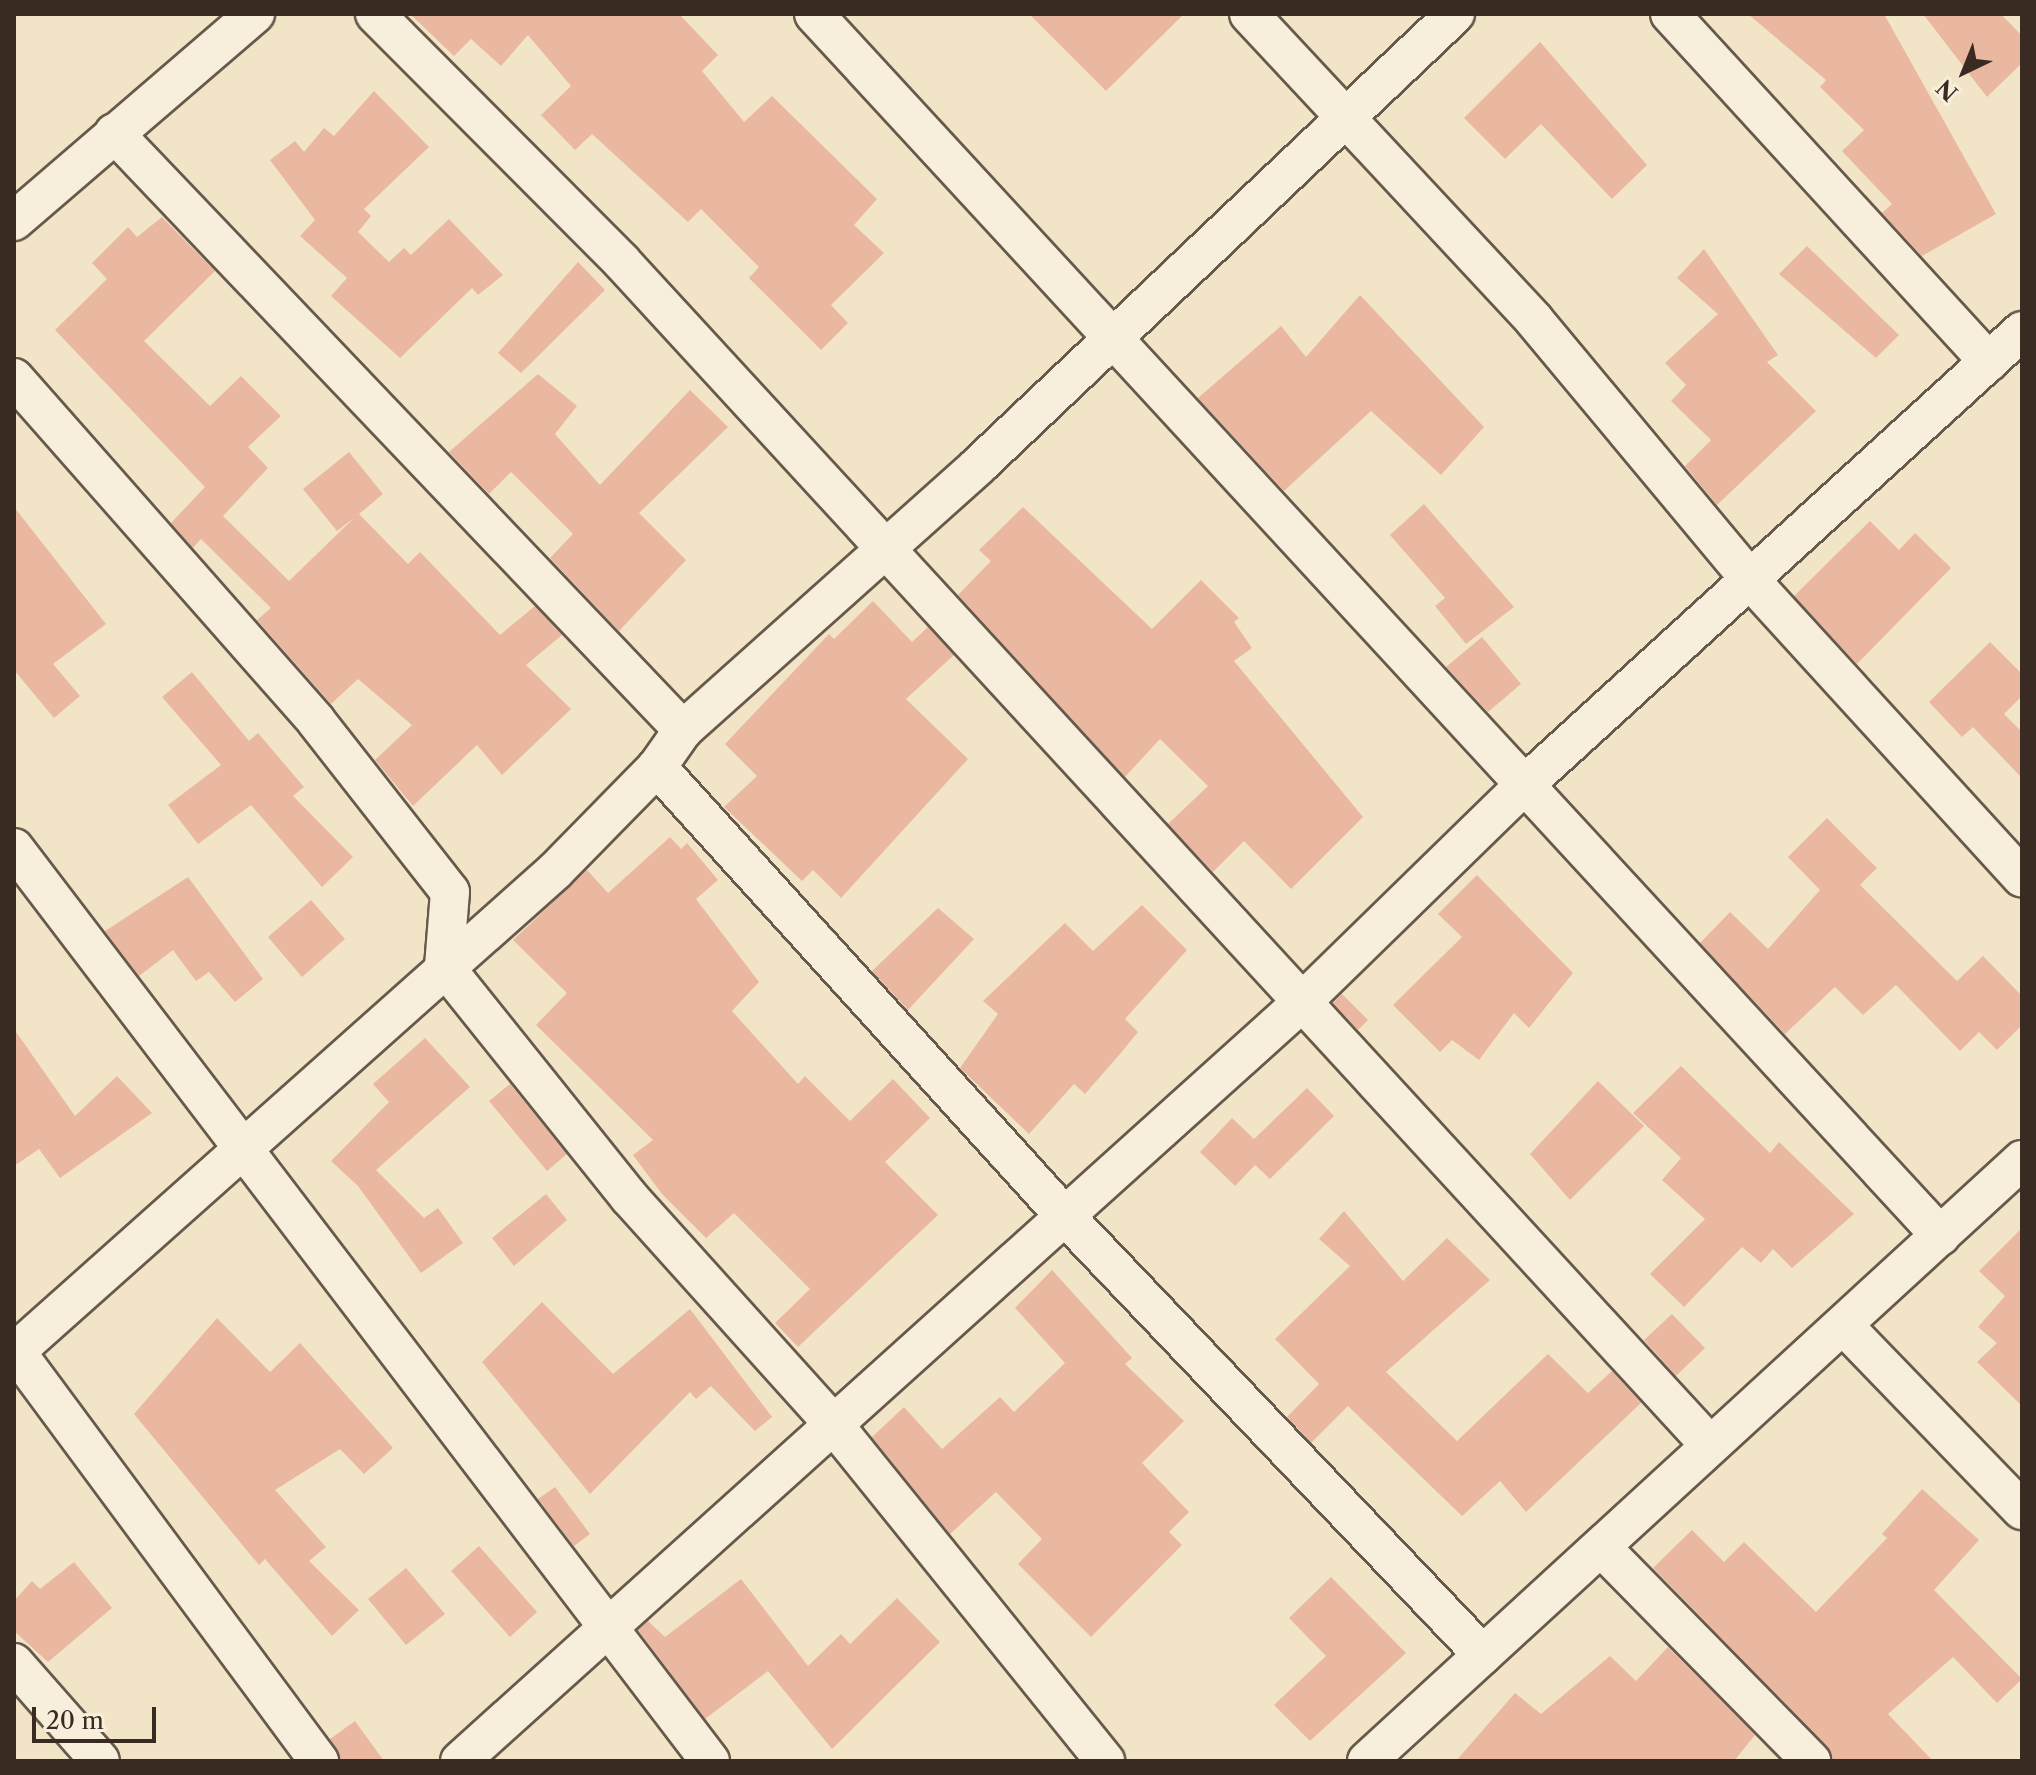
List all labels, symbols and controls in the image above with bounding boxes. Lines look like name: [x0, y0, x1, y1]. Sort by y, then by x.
north arrow: [1924, 32, 2004, 112]
text: N: [1931, 74, 1963, 106]
scale bar: [36, 1691, 160, 1741]
text: 20 m: [46, 1706, 104, 1735]

